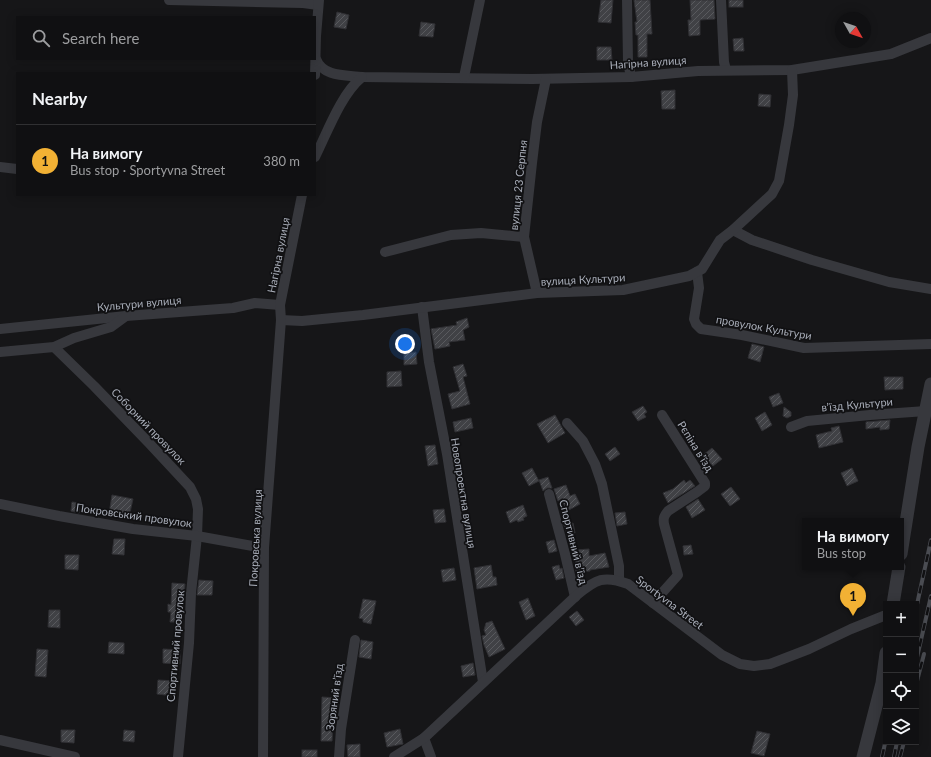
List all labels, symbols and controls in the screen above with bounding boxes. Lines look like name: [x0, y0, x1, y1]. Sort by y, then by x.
north arrow: [835, 12, 871, 48]
search box: [16, 16, 316, 60]
icon: search: [30, 27, 52, 49]
text: Search here: [62, 29, 139, 47]
street label: Нагірна вулиця: [609, 53, 687, 71]
text: Nearby: [32, 88, 87, 109]
street label: вулиця 23 Серпня: [507, 139, 529, 231]
text: На вимогу: [70, 144, 143, 162]
text: 1: [41, 153, 49, 169]
text: 380 m: [263, 153, 300, 169]
text: Bus stop · Sportyvna Street: [70, 162, 225, 178]
street label: Нагірна вулиця: [264, 216, 292, 294]
street label: вулиця Культури: [540, 270, 626, 288]
street label: Культури вулиця: [96, 293, 182, 313]
street label: провулок Культури: [715, 312, 813, 342]
your location: [395, 334, 415, 354]
street label: Соборний провулок: [109, 385, 189, 467]
street label: в’їзд Культури: [821, 394, 893, 414]
street label: Рєпіна в’їзд: [675, 418, 717, 474]
street label: Новопроектна вулиця: [449, 437, 479, 549]
street label: Покровська вулиця: [246, 489, 264, 587]
street label: Спортивний в’їзд: [557, 498, 591, 586]
street label: Покровський провулок: [75, 500, 193, 530]
popup: [802, 518, 904, 570]
text: На вимогу: [817, 527, 889, 545]
text: Bus stop: [817, 545, 866, 561]
street label: Sportyvna Street: [634, 572, 706, 632]
pin: 1: [840, 583, 866, 616]
street label: Спортивний провулок: [164, 589, 186, 702]
map controls: [883, 601, 919, 745]
button: +: [883, 601, 919, 637]
button: −: [883, 637, 919, 673]
street label: Зоряний в’їзд: [323, 662, 345, 732]
button: locate: [883, 673, 919, 709]
button: layers: [883, 709, 919, 745]

